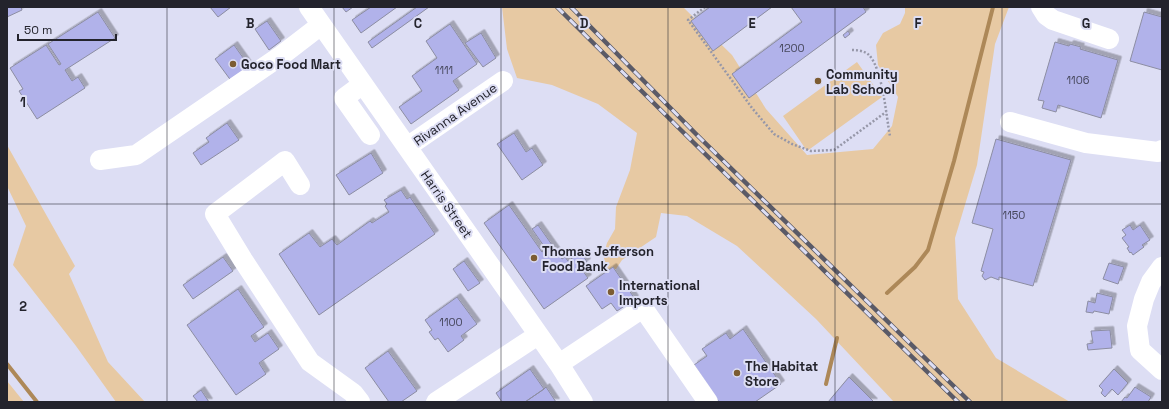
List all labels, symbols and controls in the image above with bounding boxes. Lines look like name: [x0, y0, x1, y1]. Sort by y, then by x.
text: B: [246, 15, 255, 32]
text: C: [414, 15, 422, 32]
text: D: [580, 15, 589, 32]
text: E: [748, 15, 756, 32]
text: F: [915, 15, 922, 32]
text: G: [1082, 15, 1090, 32]
scale bar: [18, 16, 116, 42]
text: 50 m: [24, 22, 52, 38]
house number: 1200: [779, 41, 805, 55]
place label: Goco Food Mart: [241, 56, 341, 73]
marker: Goco Food Mart: [228, 59, 238, 69]
house number: 1111: [435, 63, 453, 77]
place label: Community Lab School: [826, 66, 898, 98]
house number: 1106: [1067, 73, 1090, 87]
marker: Community Lab School: [813, 76, 823, 86]
street label: Rivanna Avenue: [410, 79, 500, 150]
text: 1: [20, 94, 26, 111]
street label: Harris Street: [417, 167, 476, 241]
house number: 1150: [1003, 208, 1025, 222]
place label: Thomas Jefferson Food Bank: [542, 243, 654, 275]
marker: Thomas Jefferson Food Bank: [529, 253, 539, 263]
place label: International Imports: [619, 277, 700, 309]
marker: International Imports: [606, 287, 616, 297]
text: 2: [19, 298, 27, 315]
house number: 1100: [439, 315, 463, 329]
place label: The Habitat Store: [745, 358, 818, 390]
marker: The Habitat Store: [732, 368, 742, 378]

